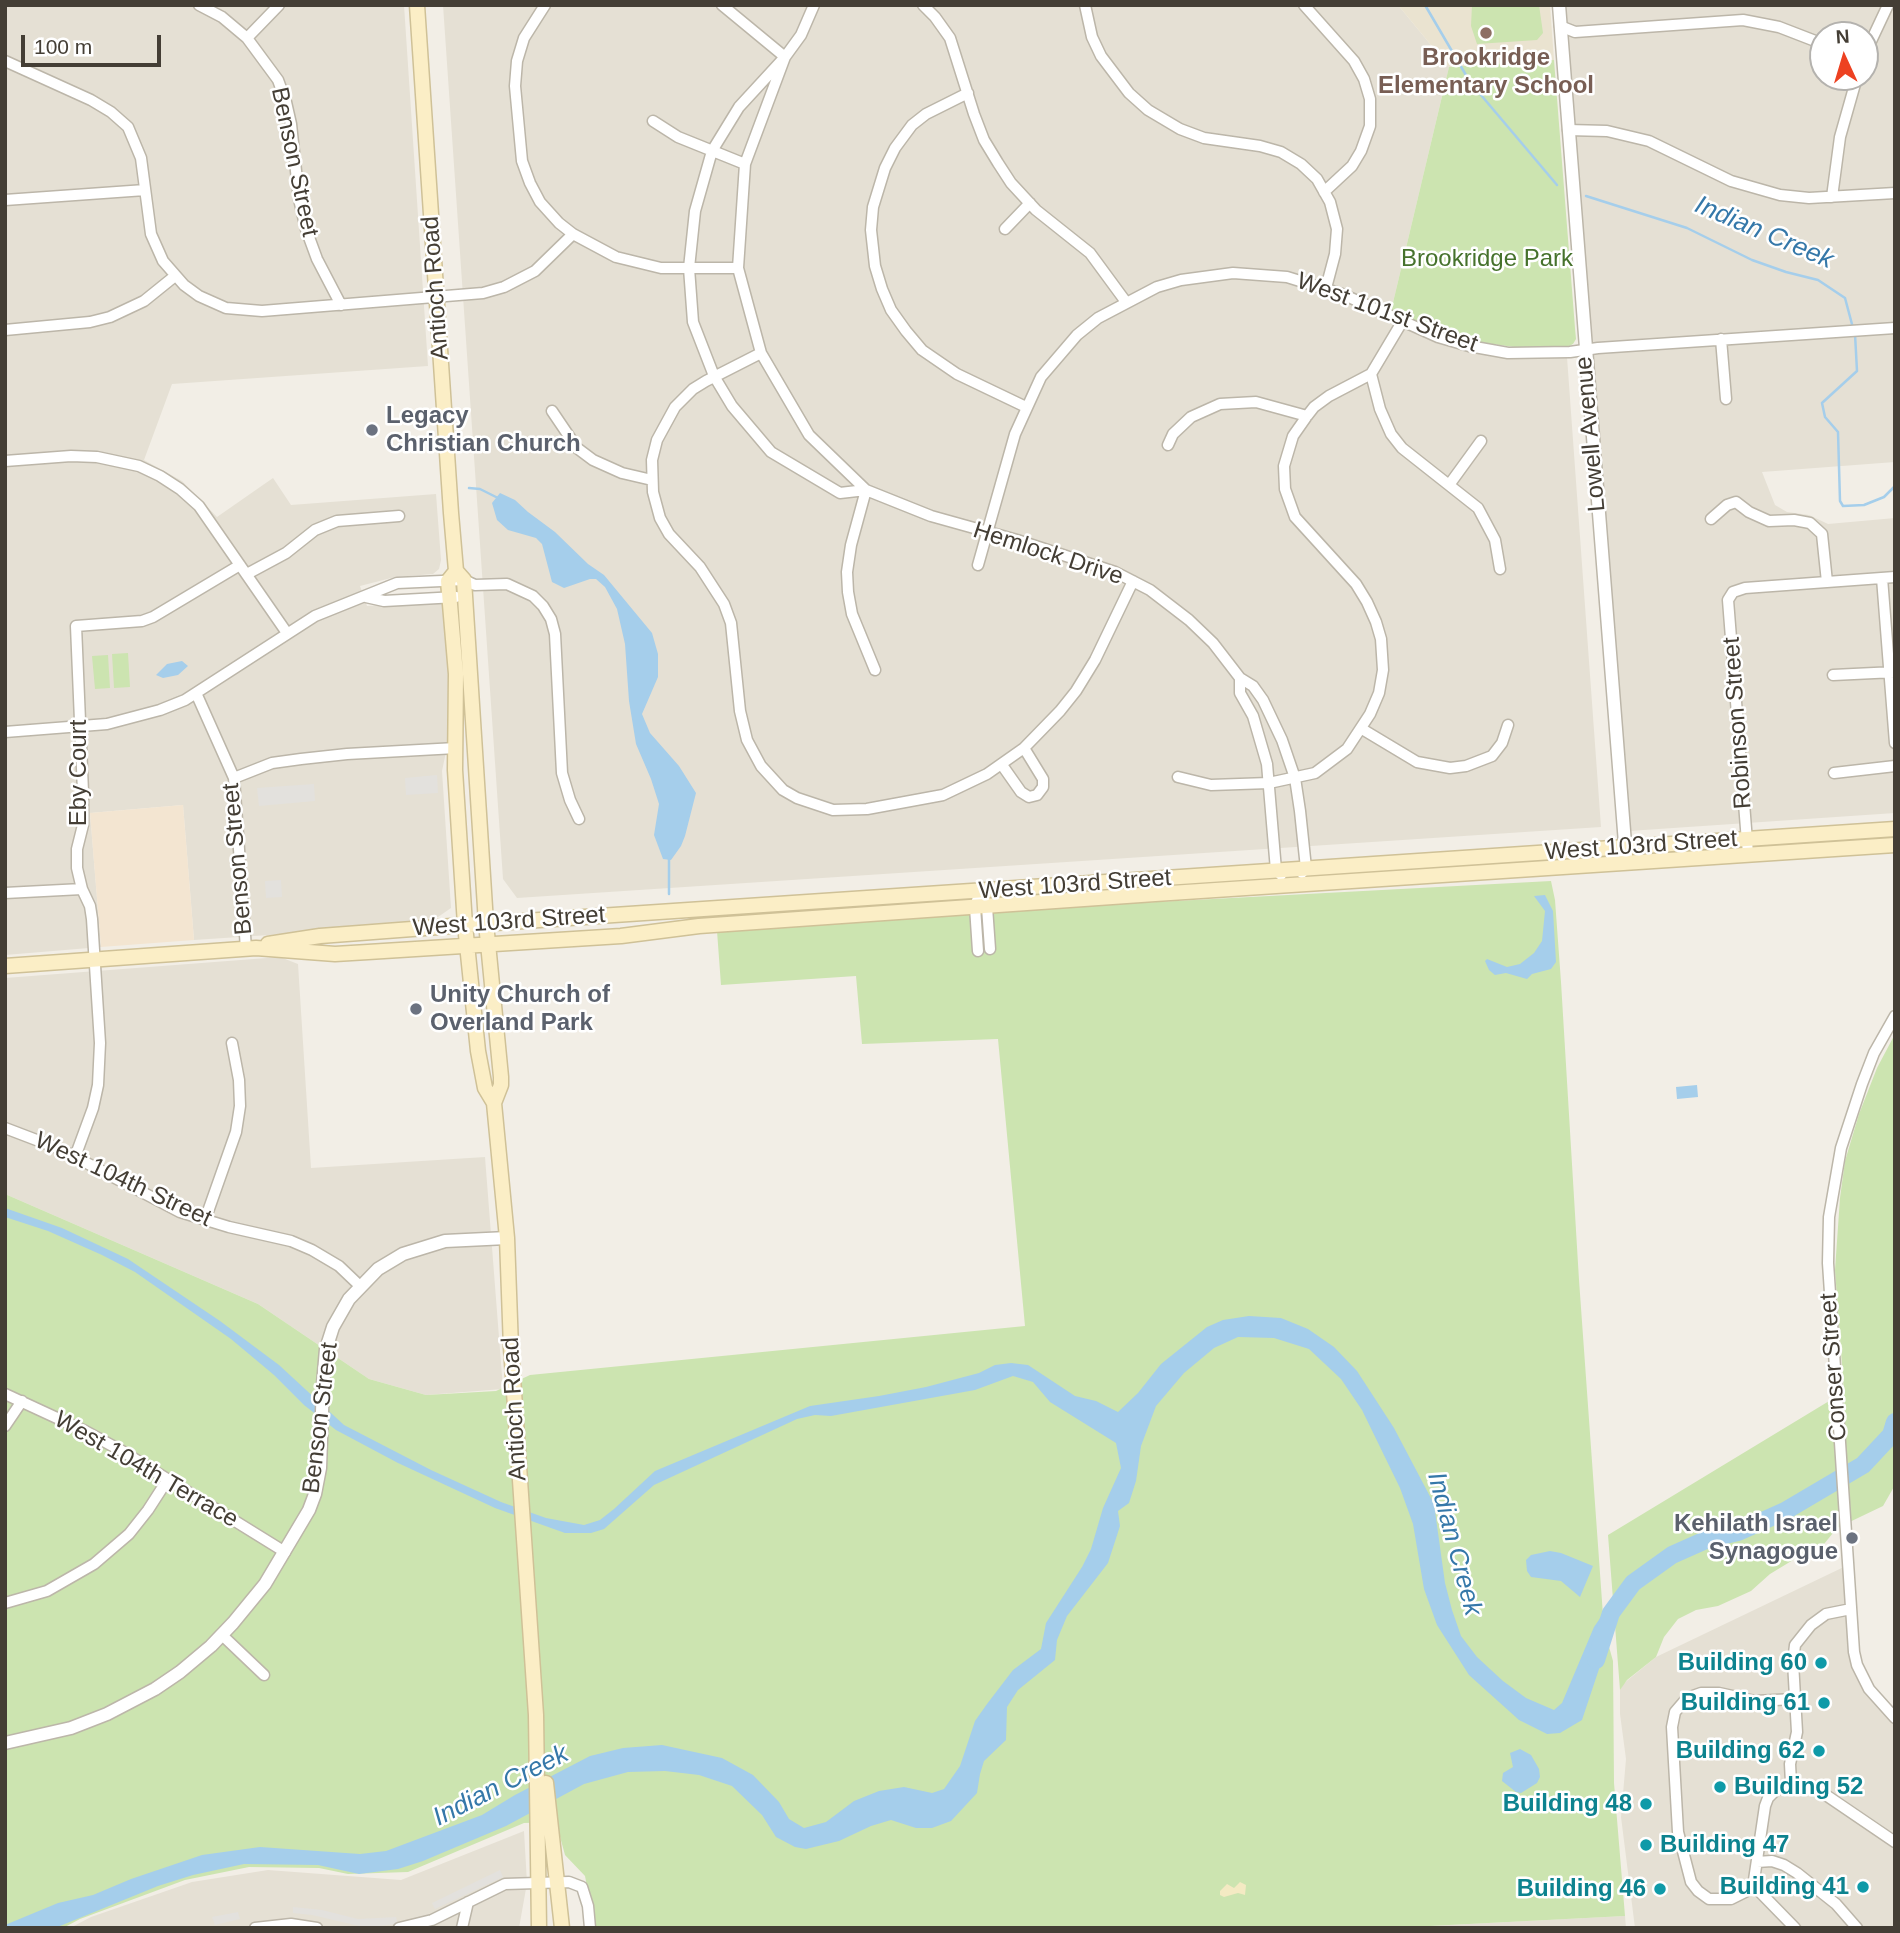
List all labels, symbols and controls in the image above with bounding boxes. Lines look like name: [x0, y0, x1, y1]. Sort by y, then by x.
scale bar: [24, 21, 164, 65]
north arrow: [1809, 21, 1879, 91]
marker: Brookridge Elementary School: [1478, 25, 1494, 41]
text: N: [1835, 26, 1850, 48]
text: 100 m: [34, 35, 92, 58]
place label: Brookridge Elementary School: [1378, 44, 1594, 100]
street label: Benson Street: [264, 85, 324, 239]
water label: Indian Creek: [1690, 190, 1838, 276]
street label: Antioch Road: [417, 215, 455, 361]
park label: Brookridge Park: [1401, 245, 1573, 273]
street label: West 101st Street: [1293, 267, 1481, 359]
street label: Lowell Avenue: [1570, 355, 1612, 513]
place label: Legacy Christian Church: [386, 402, 581, 458]
marker: Legacy Christian Church: [364, 422, 380, 438]
street label: Hemlock Drive: [969, 516, 1127, 592]
street label: Robinson Street: [1718, 636, 1758, 810]
street label: Eby Court: [65, 720, 93, 826]
street label: Benson Street: [217, 782, 259, 936]
street label: West 103rd Street: [1544, 825, 1738, 867]
street label: West 103rd Street: [978, 864, 1172, 906]
street label: West 103rd Street: [412, 901, 606, 943]
place label: Unity Church of Overland Park: [430, 981, 610, 1037]
marker: Unity Church of Overland Park: [408, 1001, 424, 1017]
street label: West 104th Street: [30, 1126, 216, 1234]
street label: Conser Street: [1814, 1292, 1854, 1442]
street label: Antioch Road: [497, 1336, 533, 1482]
street label: Benson Street: [297, 1341, 345, 1495]
street label: West 104th Terrace: [49, 1406, 243, 1534]
water label: Indian Creek: [1420, 1469, 1488, 1619]
place label: Kehilath Israel Synagogue: [1674, 1510, 1838, 1566]
marker: Kehilath Israel Synagogue: [1844, 1530, 1860, 1546]
place label: Building 60: [1678, 1649, 1807, 1677]
marker: Building 60: [1813, 1655, 1829, 1671]
place label: Building 61: [1681, 1689, 1810, 1717]
marker: Building 61: [1816, 1695, 1832, 1711]
place label: Building 62: [1676, 1737, 1805, 1765]
water label: Indian Creek: [428, 1739, 574, 1833]
marker: Building 62: [1811, 1743, 1827, 1759]
place label: Building 52: [1734, 1773, 1863, 1801]
marker: Building 52: [1712, 1779, 1728, 1795]
place label: Building 48: [1503, 1790, 1632, 1818]
marker: Building 48: [1638, 1796, 1654, 1812]
place label: Building 47: [1660, 1831, 1789, 1859]
marker: Building 47: [1638, 1837, 1654, 1853]
place label: Building 41: [1720, 1873, 1849, 1901]
place label: Building 46: [1517, 1875, 1646, 1903]
marker: Building 41: [1855, 1879, 1871, 1895]
marker: Building 46: [1652, 1881, 1668, 1897]

